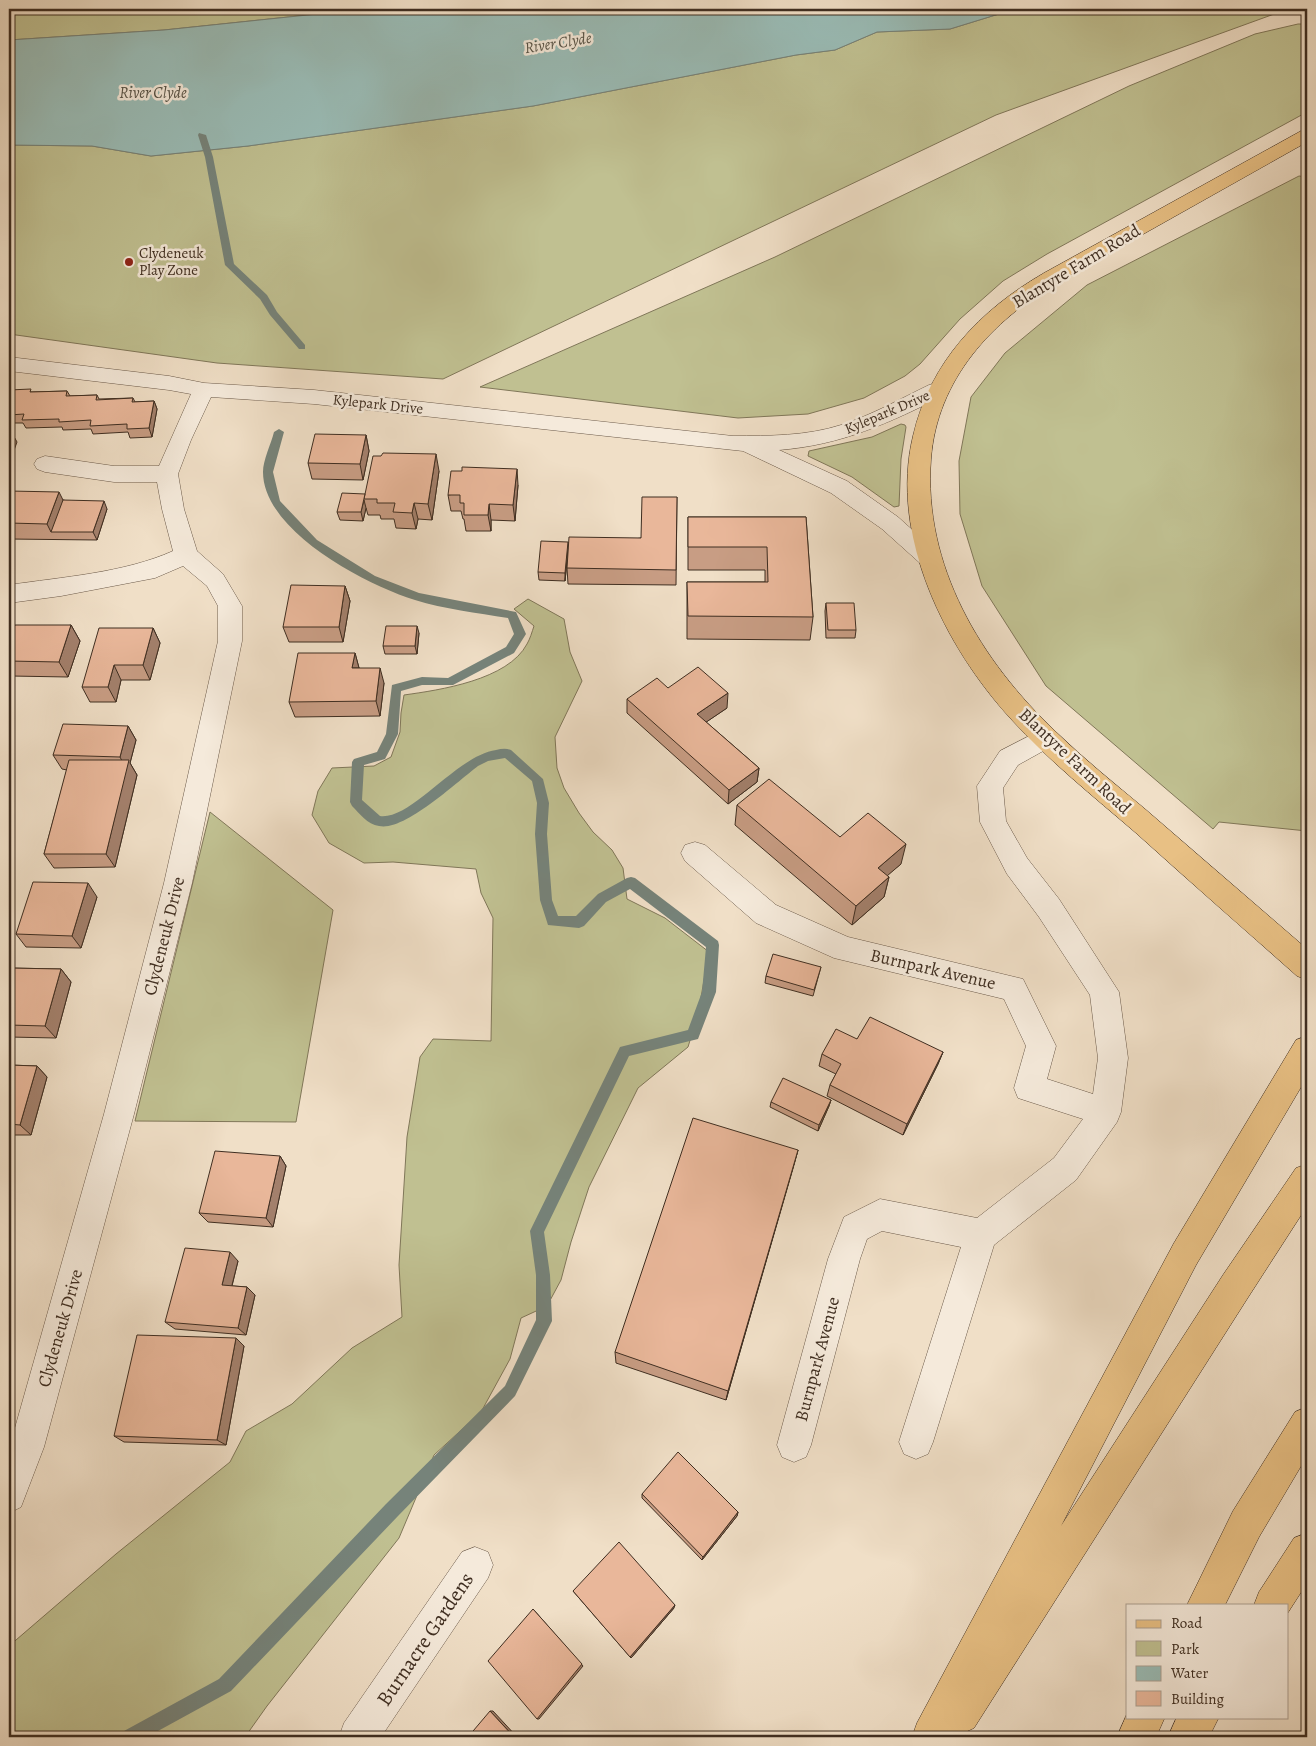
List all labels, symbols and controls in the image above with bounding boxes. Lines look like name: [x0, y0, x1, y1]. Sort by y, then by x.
water label: River Clyde: [523, 27, 593, 59]
water label: River Clyde: [119, 82, 187, 104]
street label: Blantyre Farm Road: [1007, 218, 1145, 314]
place label: Clydeneuk Play Zone: [139, 243, 204, 280]
marker: Clydeneuk Play Zone: [123, 256, 135, 268]
street label: Kylepark Drive: [841, 385, 933, 439]
street label: Kylepark Drive: [332, 389, 424, 419]
street label: Blantyre Farm Road: [1014, 703, 1137, 820]
street label: Clydeneuk Drive: [138, 874, 190, 998]
street label: Burnpark Avenue: [868, 943, 998, 995]
street label: Clydeneuk Drive: [32, 1266, 88, 1390]
street label: Burnpark Avenue: [789, 1294, 845, 1424]
street label: Burnacre Gardens: [370, 1567, 480, 1711]
legend: [1126, 1604, 1288, 1718]
text: Road: [1171, 1613, 1203, 1633]
text: Park: [1171, 1639, 1200, 1659]
text: Water: [1170, 1663, 1208, 1683]
text: Building: [1171, 1689, 1224, 1709]

